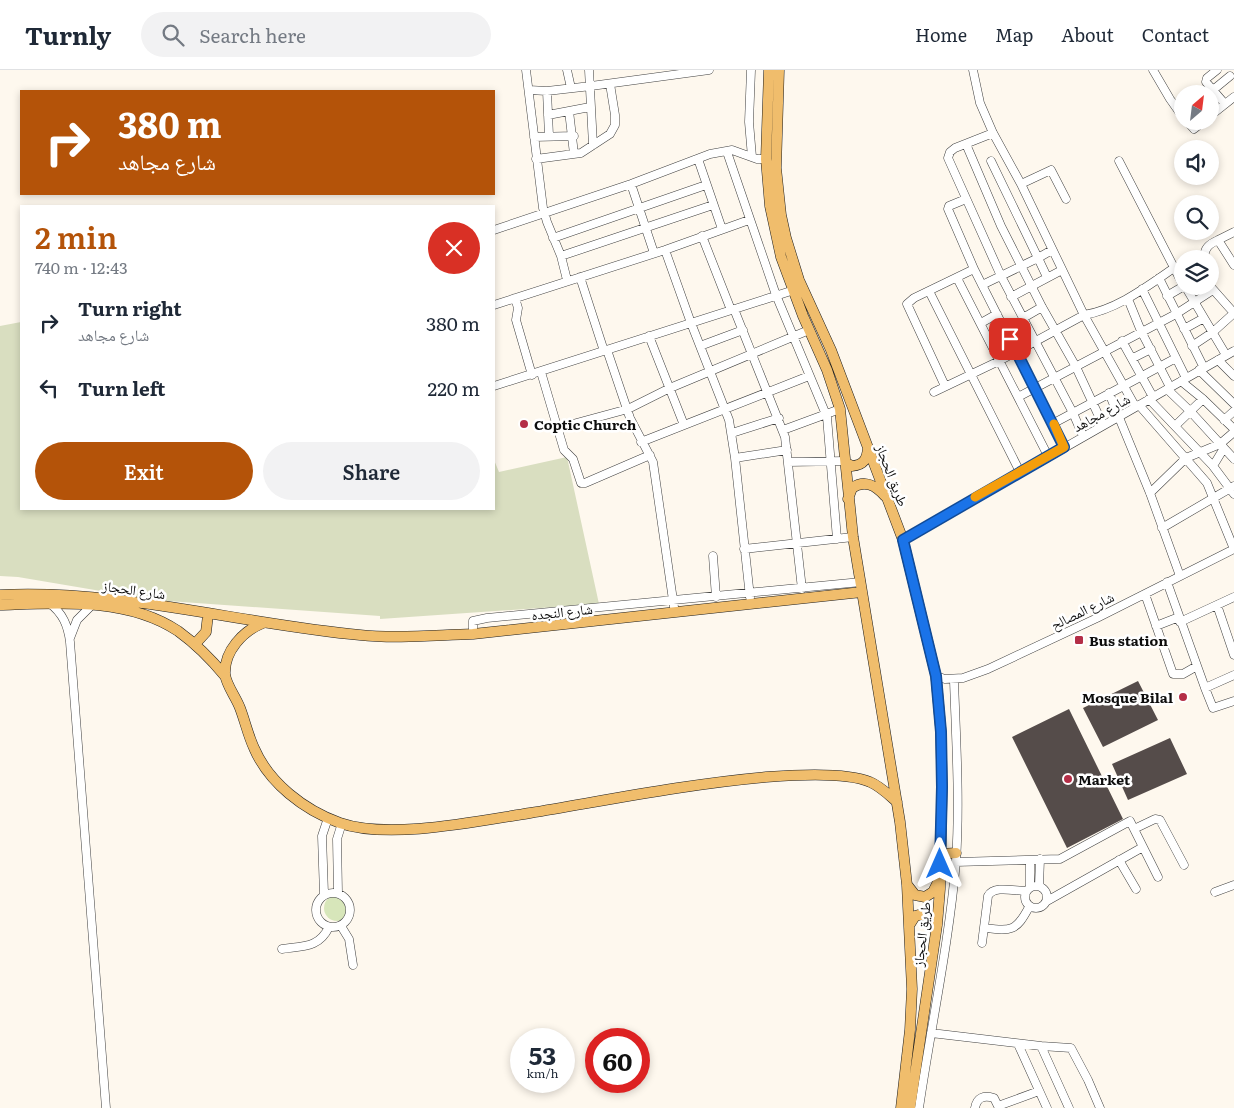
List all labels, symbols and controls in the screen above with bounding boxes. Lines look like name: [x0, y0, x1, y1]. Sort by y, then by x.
search box: [141, 12, 491, 57]
text: Turnly: [25, 17, 111, 52]
icon: search: [159, 21, 187, 49]
text: Search here: [199, 21, 306, 49]
text: Home: [915, 21, 967, 48]
text: Map: [995, 21, 1033, 48]
text: About: [1061, 21, 1114, 48]
text: Contact: [1142, 21, 1209, 48]
north arrow: [1174, 85, 1219, 130]
map controls: [1174, 85, 1219, 295]
text: 380 m: [118, 97, 222, 149]
icon: right: [35, 110, 100, 175]
button: sound: [1174, 140, 1219, 185]
text: شارع مجاهد: [118, 144, 216, 177]
button: search: [1174, 195, 1219, 240]
text: 2 min: [35, 214, 117, 258]
button: close: [428, 222, 480, 274]
button: layers: [1174, 250, 1219, 295]
text: 740 m · 12:43: [35, 255, 128, 279]
text: Turn right: [78, 294, 182, 322]
icon: right: [35, 309, 63, 337]
text: 380 m: [426, 309, 480, 337]
pin: [989, 318, 1031, 360]
text: شارع مجاهد: [78, 322, 149, 346]
icon: arrive: [996, 325, 1024, 353]
icon: left: [35, 374, 63, 402]
text: Turn left: [78, 374, 165, 402]
text: 220 m: [428, 374, 480, 402]
street label: شارع مجاهد: [1069, 388, 1134, 437]
place label: Coptic Church: [534, 414, 637, 434]
marker: Coptic Church: [518, 418, 530, 430]
street label: طريق الحجاز: [871, 440, 914, 509]
button: Exit: [35, 442, 253, 500]
button: Share: [263, 442, 480, 500]
street label: شارع الحجاز: [100, 575, 167, 604]
street label: شارع المصالح: [1047, 586, 1117, 635]
street label: شارع النجده: [530, 598, 594, 625]
place label: Bus station: [1089, 630, 1168, 650]
marker: Bus station: [1073, 634, 1085, 646]
place label: Mosque Bilal: [1082, 687, 1173, 707]
marker: Mosque Bilal: [1177, 691, 1189, 703]
place label: Market: [1078, 769, 1131, 789]
marker: Market: [1062, 773, 1074, 785]
position arrow: [913, 837, 965, 889]
street label: طريق الحجاز: [907, 900, 936, 969]
speed limit sign: 60: [585, 1028, 650, 1093]
text: 53: [529, 1036, 556, 1073]
text: km/h: [527, 1064, 558, 1082]

